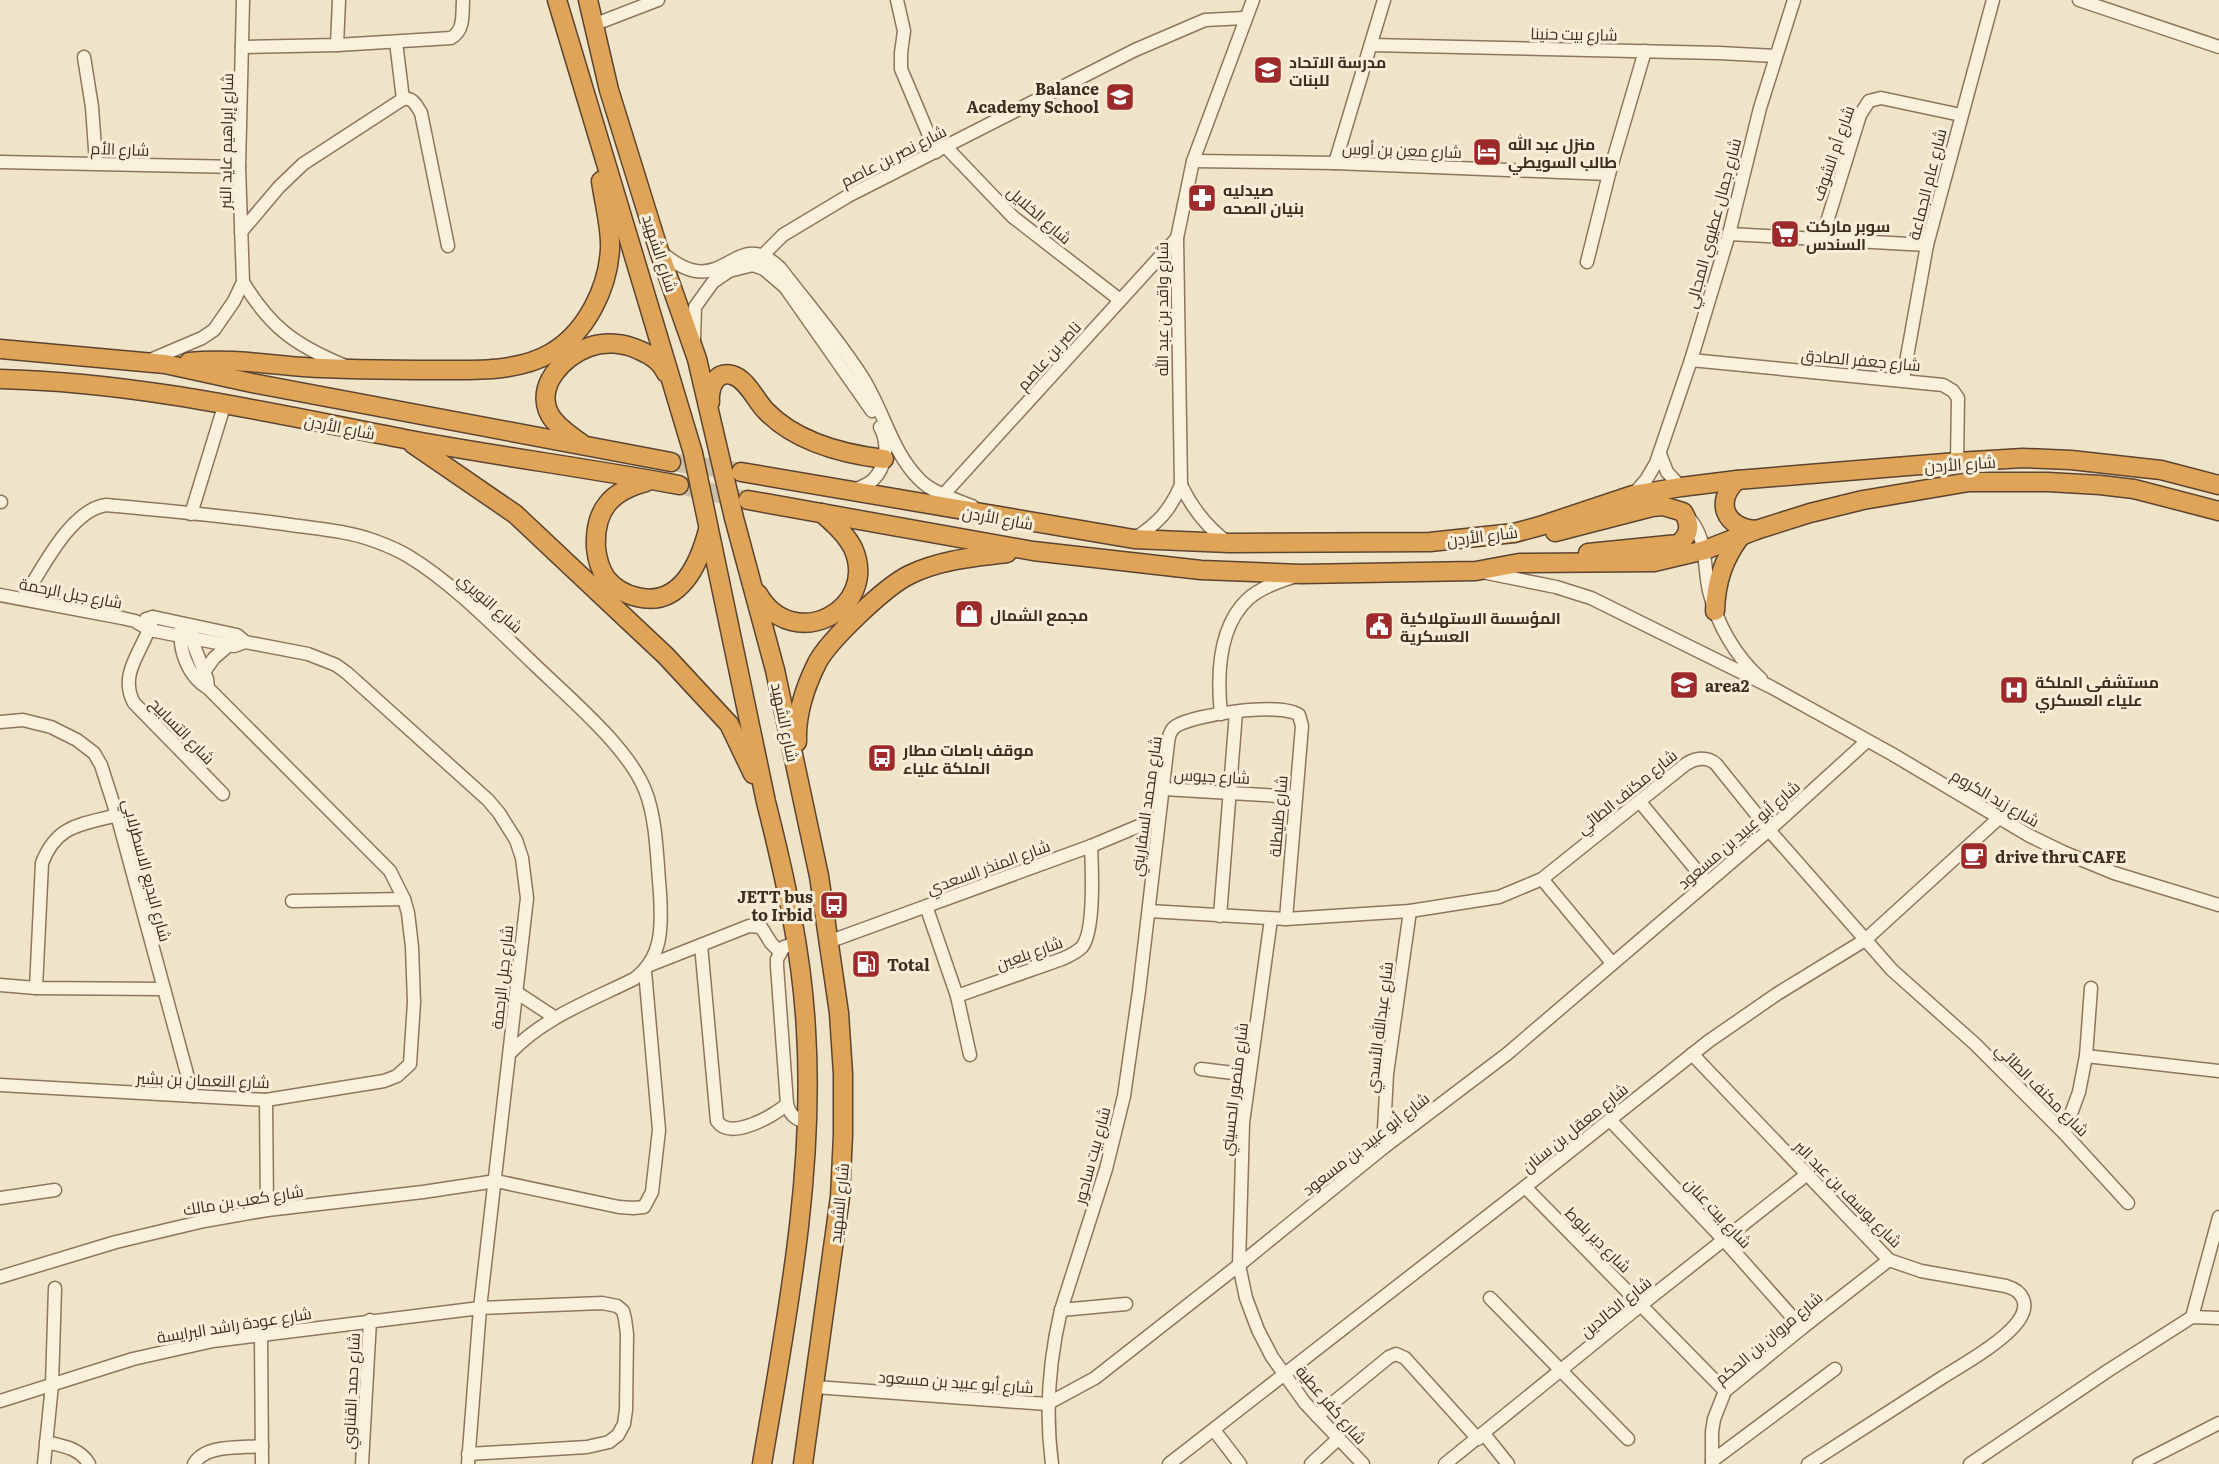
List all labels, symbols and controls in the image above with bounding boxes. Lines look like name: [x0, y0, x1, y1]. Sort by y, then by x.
street label: شارع بيت حنينا: [1530, 20, 1618, 47]
place label: مدرسة الاتحاد للبنات: [1289, 49, 1386, 91]
school or university icon: مدرسة الاتحاد للبنات: [1252, 54, 1284, 86]
street label: شارع إبراهيم عايد النبر: [212, 73, 239, 210]
place label: Balance Academy School: [967, 76, 1099, 118]
school or university icon: Balance Academy School: [1104, 81, 1136, 113]
street label: شارع أم الشوف: [1804, 102, 1861, 204]
street label: شارع نصر بن عاصم: [836, 118, 951, 193]
street label: شارع عام الجماعة: [1901, 126, 1952, 243]
place label: منزل عبد الله طالب السويطي: [1508, 131, 1617, 175]
street label: شارع الأم: [90, 135, 150, 162]
street label: شارع معن بن أوس: [1342, 135, 1462, 164]
street label: شارع جمال عطيوي المجالي: [1678, 135, 1749, 312]
hotel icon: منزل عبد الله طالب السويطي: [1471, 136, 1503, 168]
place label: صيدليه بنيان الصحه: [1223, 177, 1304, 219]
street label: شارع الخلايل: [1002, 179, 1078, 250]
pharmacy icon: صيدليه بنيان الصحه: [1186, 182, 1218, 214]
street label: شارع الشهيد: [636, 211, 685, 295]
place label: سوبر ماركت السندس: [1806, 213, 1890, 255]
supermarket icon: سوبر ماركت السندس: [1769, 218, 1801, 250]
street label: شارع واقد بن عبد الله: [1149, 242, 1174, 376]
street label: ناصر بن عاصم: [1010, 315, 1086, 396]
street label: شارع جعفر الصادق: [1800, 342, 1922, 377]
street label: شارع الأردن: [302, 407, 377, 446]
street label: شارع الأردن: [1924, 449, 1997, 478]
street label: شارع الأردن: [961, 499, 1035, 536]
street label: شارع الأردن: [1445, 519, 1519, 552]
street label: شارع النويري: [451, 566, 529, 640]
street label: شارع جبل الرحمة: [17, 570, 125, 615]
shop icon: مجمع الشمال: [953, 598, 985, 630]
place label: مجمع الشمال: [990, 602, 1088, 626]
place label: المؤسسة الاستهلاكية العسكرية: [1400, 605, 1561, 647]
public building icon: المؤسسة الاستهلاكية العسكرية: [1363, 610, 1395, 642]
school or university icon: area2: [1668, 669, 1700, 701]
place label: مستشفى الملكة علياء العسكري: [2035, 669, 2159, 713]
place label: area2: [1705, 673, 1750, 697]
hospital icon: مستشفى الملكة علياء العسكري: [1998, 674, 2030, 706]
street label: شارع الشهيد: [765, 680, 806, 764]
street label: شارع التسابيح: [144, 691, 221, 770]
street label: شارع محمد السفاريني: [1123, 734, 1170, 878]
place label: موقف باصات مطار الملكة علياء: [902, 737, 1034, 779]
bus stop icon: موقف باصات مطار الملكة علياء: [866, 742, 898, 774]
street label: شارع مكنف الطائي: [1570, 743, 1683, 842]
street label: شارع جيوس: [1173, 761, 1251, 790]
street label: شارع زيد الكروم: [1947, 762, 2045, 833]
street label: شارع طليطلة: [1261, 774, 1294, 858]
street label: شارع أبو عبيد بن مسعود: [1671, 774, 1805, 895]
street label: شارع البديع الاسطرلابي: [114, 796, 179, 945]
street label: شارع المنذر السعدي: [923, 833, 1054, 902]
cafe icon: drive thru CAFE: [1958, 840, 1990, 872]
place label: drive thru CAFE: [1995, 844, 2127, 868]
place label: JETT bus to Irbid: [737, 884, 813, 926]
bus stop icon: JETT bus to Irbid: [818, 889, 850, 921]
street label: شارع جبل الرحمة: [484, 924, 519, 1030]
street label: شارع بلعين: [992, 929, 1066, 976]
fuel station icon: Total: [850, 948, 882, 980]
place label: Total: [887, 952, 930, 976]
street label: شارع عبدالله الأسدي: [1358, 960, 1401, 1094]
street label: شارع منصور الحسيني: [1213, 1021, 1256, 1157]
street label: شارع مكنف الطائي: [1989, 1037, 2095, 1143]
street label: شارع النعمان بن بشير: [135, 1065, 270, 1094]
street label: شارع معقل بن سنان: [1515, 1076, 1633, 1178]
street label: شارع أبو عبيد بن مسعود: [1296, 1086, 1434, 1201]
street label: شارع بيت ساحور: [1066, 1104, 1116, 1207]
street label: شارع يوسف بن عبد البر: [1788, 1133, 1908, 1253]
street label: شارع الشهيد: [822, 1162, 855, 1244]
street label: شارع بيت عنان: [1679, 1171, 1758, 1253]
street label: شارع كعب بن مالك: [181, 1178, 305, 1221]
street label: شارع دير بلوط: [1560, 1201, 1637, 1278]
street label: شارع الخالدين: [1574, 1270, 1656, 1343]
street label: شارع مروان بن الحكم: [1709, 1285, 1828, 1390]
street label: شارع عودة راشد البرايسة: [155, 1300, 313, 1349]
street label: شارع حمد القناوي: [335, 1332, 368, 1450]
street label: شارع كفر عطية: [1290, 1359, 1373, 1449]
street label: شارع أبو عبيد بن مسعود: [877, 1364, 1034, 1399]

